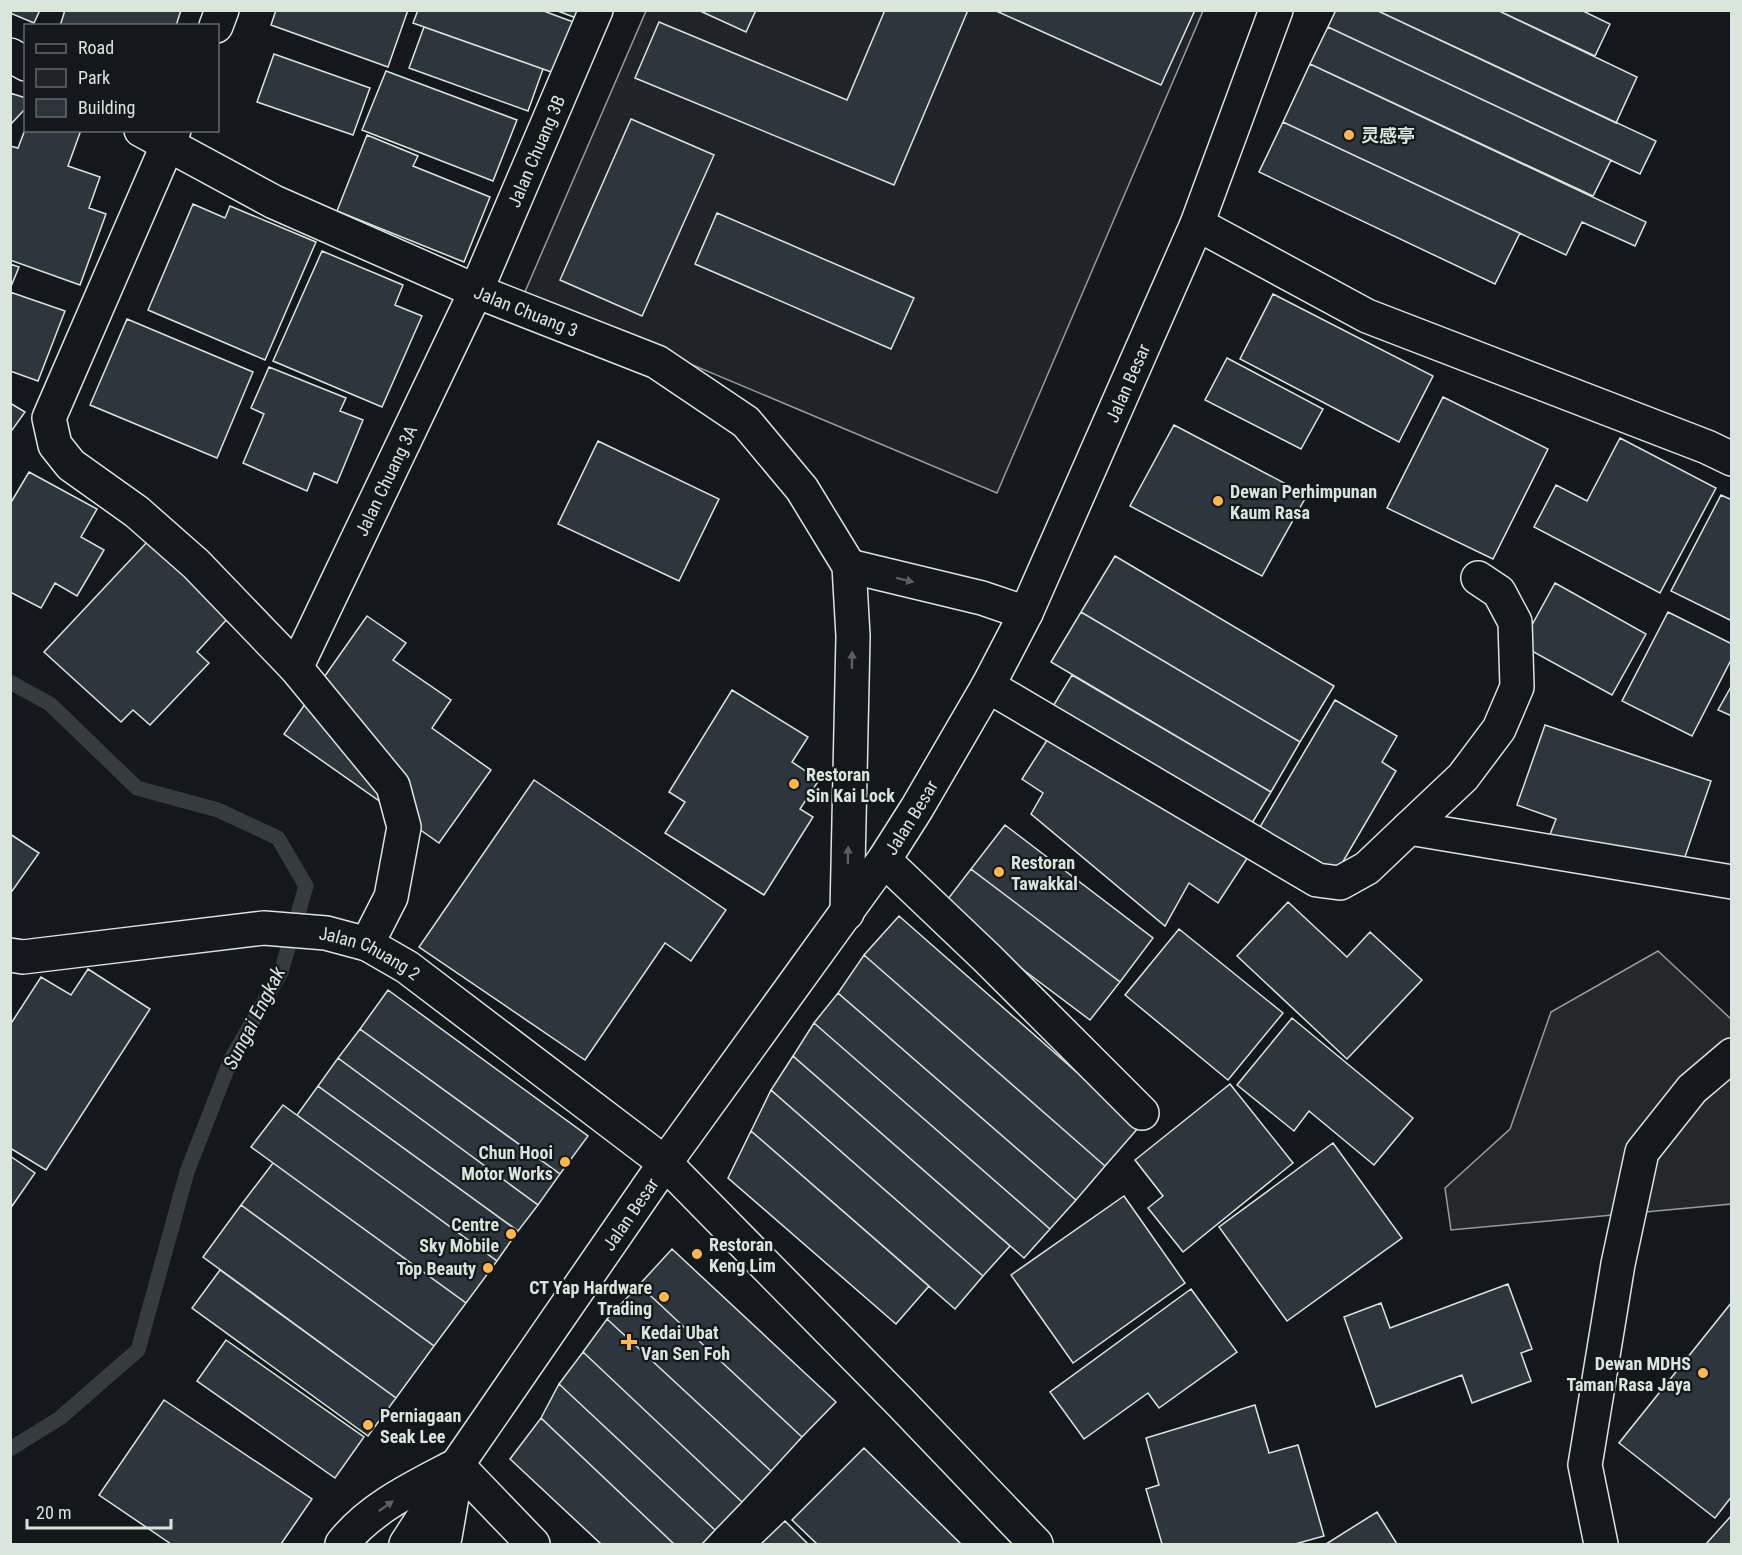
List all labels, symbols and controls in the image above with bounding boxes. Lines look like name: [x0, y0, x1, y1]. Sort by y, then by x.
legend: [24, 24, 219, 132]
text: Road: [78, 37, 114, 58]
text: Park: [78, 67, 110, 88]
street label: Jalan Chuang 3B: [503, 92, 569, 210]
text: Building: [78, 97, 135, 118]
place label: 灵感亭: [1361, 125, 1415, 146]
marker: 灵感亭: [1342, 128, 1356, 142]
street label: Jalan Chuang 3: [471, 281, 581, 341]
street label: Jalan Besar: [1101, 340, 1154, 425]
street label: Jalan Chuang 3A: [350, 421, 421, 539]
place label: Dewan Perhimpunan Kaum Rasa: [1230, 481, 1377, 523]
marker: Dewan Perhimpunan Kaum Rasa: [1211, 494, 1225, 508]
one-way arrow: [896, 575, 915, 585]
one-way arrow: [848, 650, 857, 669]
place label: Restoran Sin Kai Lock: [806, 764, 895, 806]
street label: Jalan Besar: [880, 776, 942, 858]
marker: Restoran Sin Kai Lock: [787, 777, 801, 791]
one-way arrow: [844, 845, 853, 864]
place label: Restoran Tawakkal: [1011, 852, 1078, 894]
marker: Restoran Tawakkal: [992, 865, 1006, 879]
street label: Jalan Chuang 2: [318, 922, 425, 984]
water label: Sungai Engkak: [218, 962, 291, 1073]
place label: Chun Hooi Motor Works: [461, 1142, 553, 1184]
marker: Chun Hooi Motor Works: [558, 1155, 572, 1169]
street label: Jalan Besar: [598, 1173, 663, 1254]
place label: Centre Sky Mobile: [419, 1214, 499, 1256]
marker: Centre Sky Mobile: [504, 1227, 518, 1241]
place label: Restoran Keng Lim: [709, 1234, 776, 1276]
marker: Restoran Keng Lim: [690, 1247, 704, 1261]
place label: Top Beauty: [396, 1258, 476, 1279]
marker: Top Beauty: [481, 1261, 495, 1275]
place label: CT Yap Hardware Trading: [529, 1277, 652, 1319]
marker: CT Yap Hardware Trading: [657, 1290, 671, 1304]
place label: Kedai Ubat Van Sen Foh: [641, 1322, 730, 1364]
marker: Kedai Ubat Van Sen Foh: [622, 1335, 636, 1349]
place label: Dewan MDHS Taman Rasa Jaya: [1567, 1353, 1691, 1395]
marker: Dewan MDHS Taman Rasa Jaya: [1696, 1366, 1710, 1380]
place label: Perniagaan Seak Lee: [380, 1405, 461, 1447]
marker: Perniagaan Seak Lee: [361, 1418, 375, 1432]
scale bar: [27, 1492, 171, 1530]
one-way arrow: [377, 1500, 393, 1512]
text: 20 m: [36, 1502, 71, 1523]

